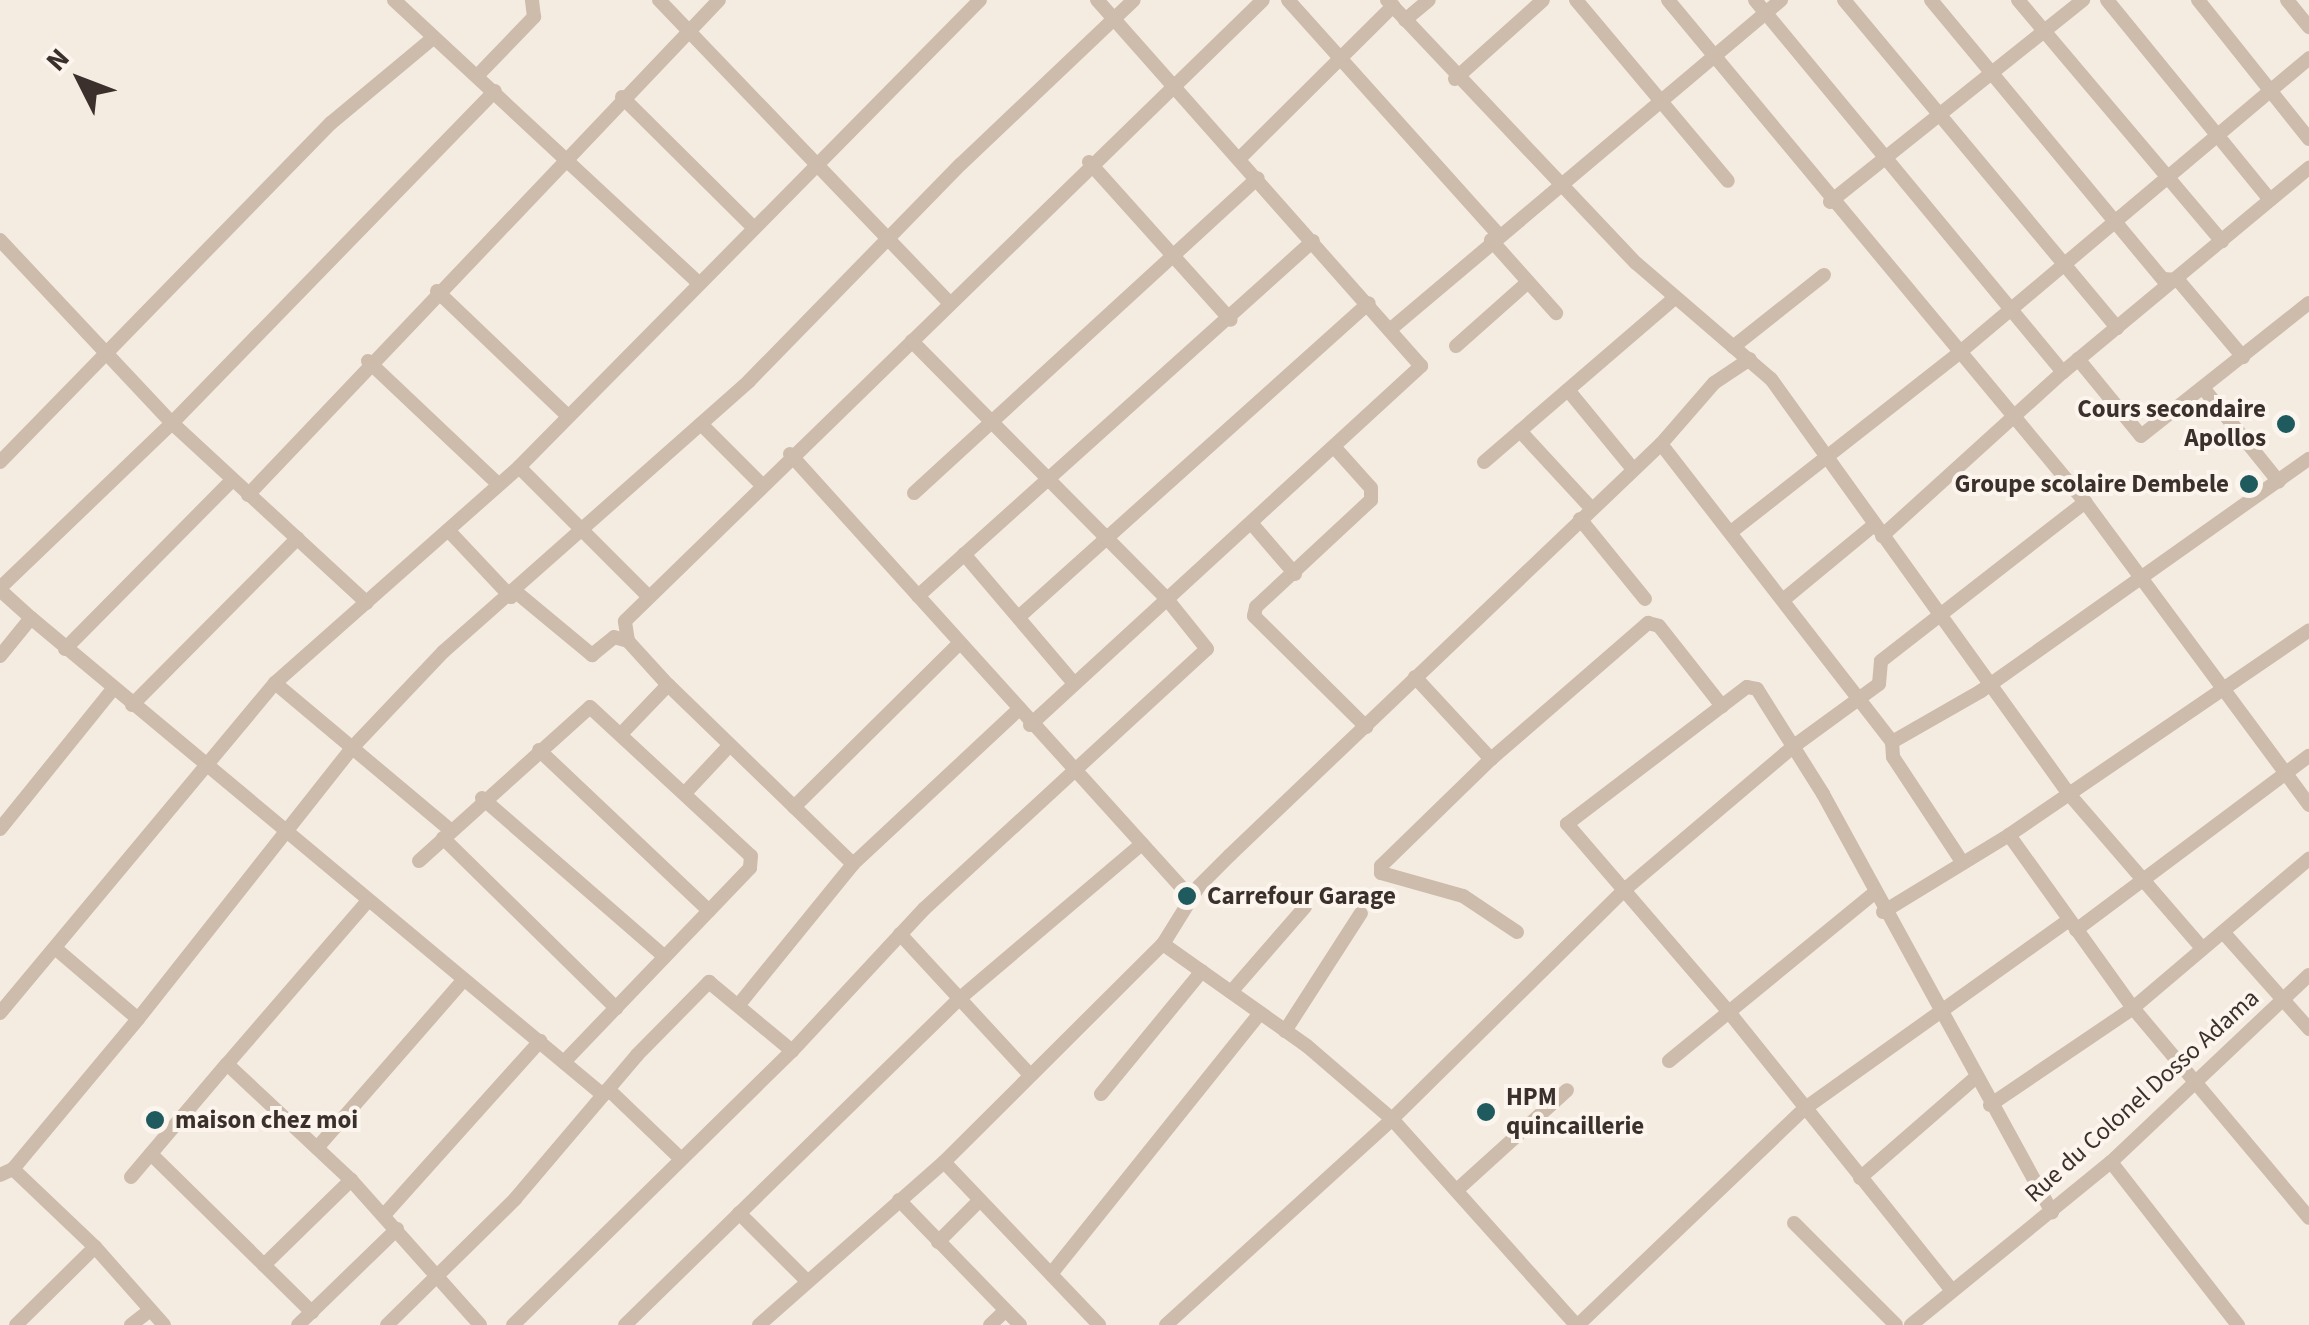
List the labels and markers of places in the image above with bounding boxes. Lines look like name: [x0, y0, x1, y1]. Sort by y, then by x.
place label: Cours secondaire Apollos: [2077, 395, 2266, 454]
marker: Cours secondaire Apollos: [2275, 413, 2297, 435]
place label: Groupe scolaire Dembele: [1955, 469, 2229, 499]
marker: Groupe scolaire Dembele: [2238, 473, 2260, 495]
place label: Carrefour Garage: [1207, 881, 1396, 911]
marker: Carrefour Garage: [1176, 885, 1198, 907]
place label: HPM quincaillerie: [1506, 1083, 1644, 1142]
marker: HPM quincaillerie: [1475, 1101, 1497, 1123]
place label: maison chez moi: [175, 1105, 358, 1135]
marker: maison chez moi: [144, 1109, 166, 1131]

